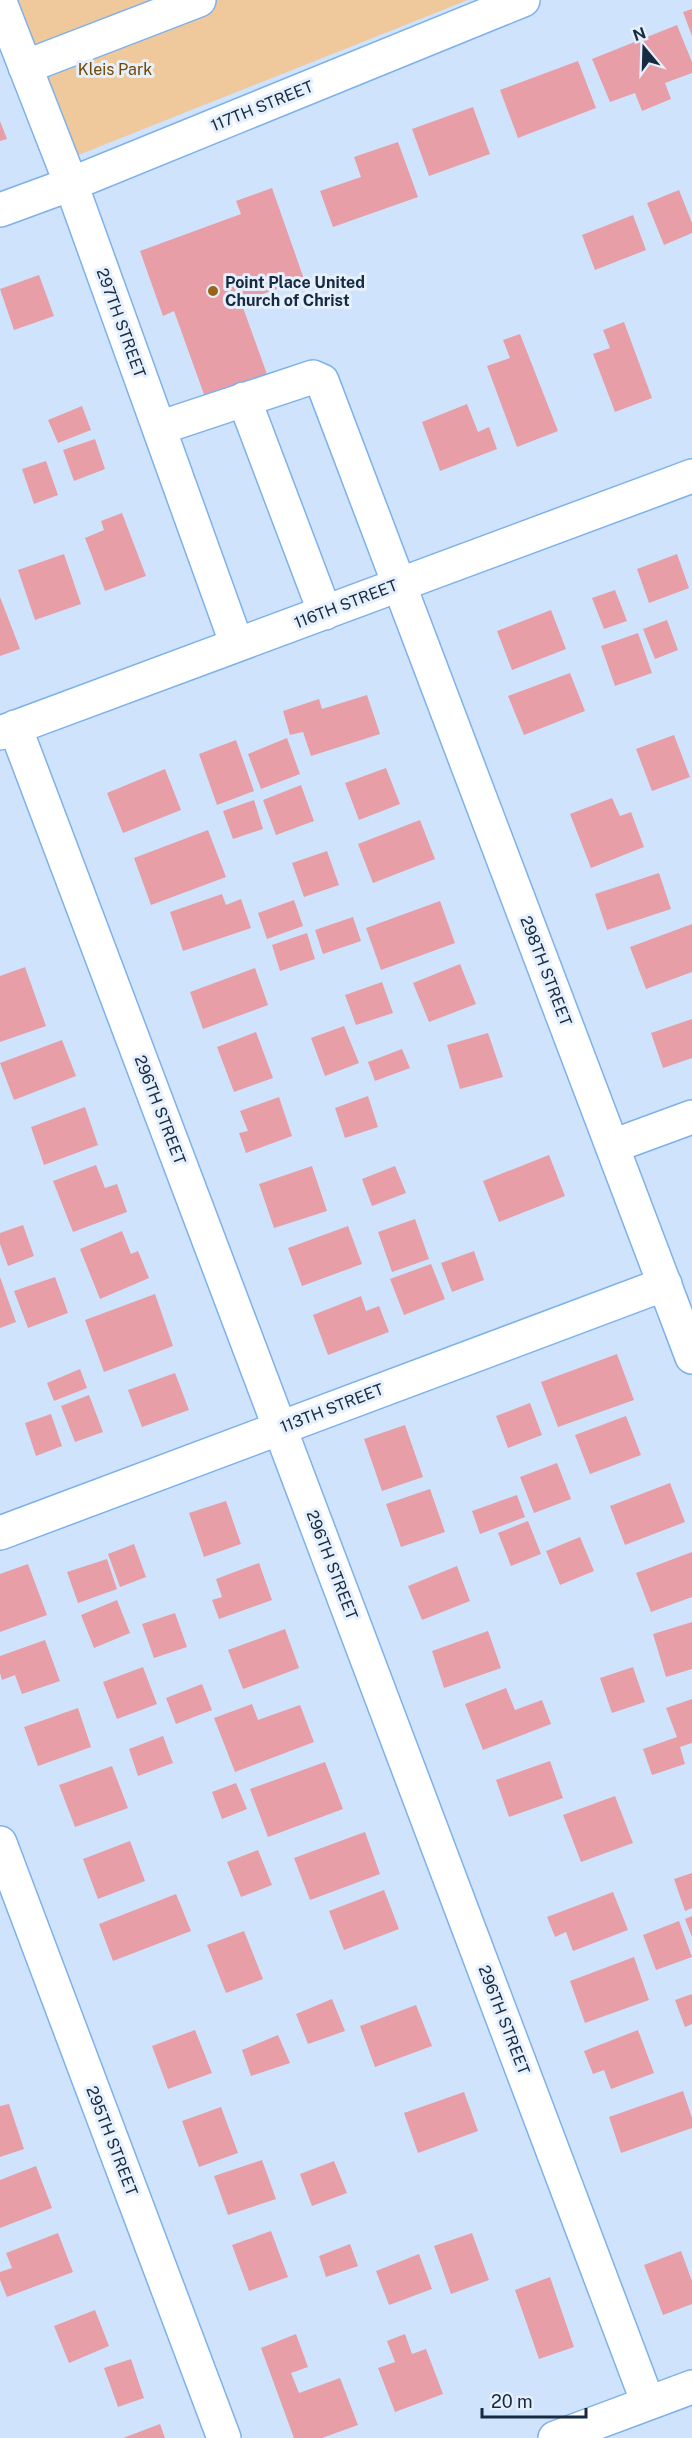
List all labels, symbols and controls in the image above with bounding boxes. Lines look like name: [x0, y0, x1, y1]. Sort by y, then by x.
north arrow: [614, 18, 674, 78]
text: N: [630, 23, 648, 45]
park label: Kleis Park: [78, 60, 152, 79]
street label: 117TH STREET: [208, 77, 316, 135]
street label: 297TH STREET: [92, 266, 150, 381]
place label: Point Place United Church of Christ: [225, 273, 365, 310]
marker: Point Place United Church of Christ: [206, 284, 220, 298]
street label: 116TH STREET: [292, 575, 401, 632]
street label: 298TH STREET: [516, 913, 576, 1029]
street label: 296TH STREET: [130, 1053, 190, 1168]
street label: 113TH STREET: [278, 1379, 387, 1436]
street label: 296TH STREET: [302, 1508, 362, 1623]
street label: 296TH STREET: [474, 1963, 534, 2078]
street label: 295TH STREET: [82, 2083, 142, 2199]
scale bar: [482, 2381, 586, 2419]
text: 20 m: [491, 2391, 533, 2412]

